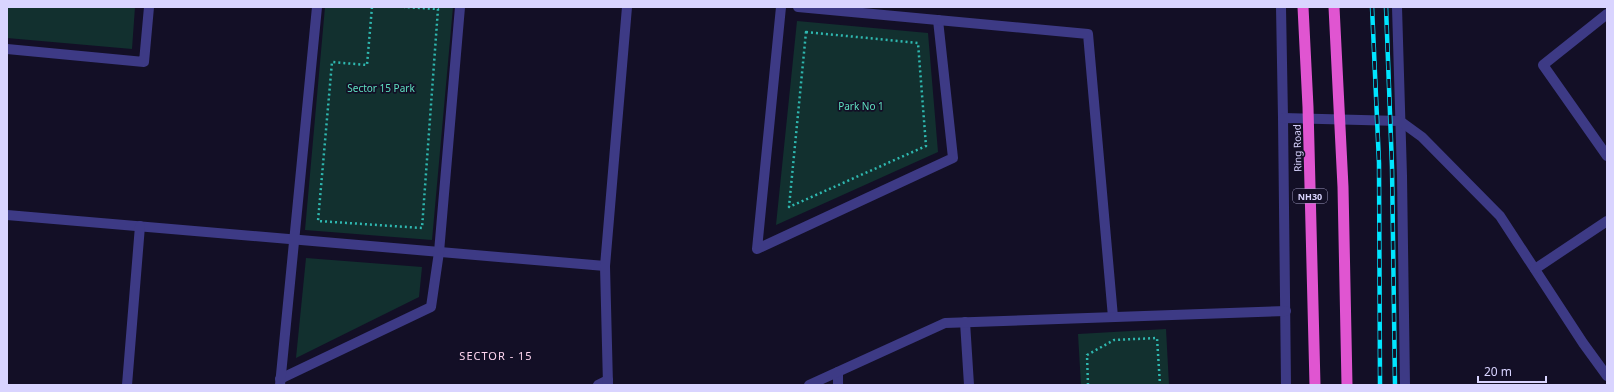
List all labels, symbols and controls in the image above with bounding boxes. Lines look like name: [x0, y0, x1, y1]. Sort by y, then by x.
park label: Sector 15 Park: [347, 81, 415, 95]
park label: Park No 1: [838, 99, 884, 113]
street label: Ring Road: [1290, 124, 1304, 172]
road number: NH30: [1293, 189, 1327, 203]
district label: SECTOR - 15: [459, 348, 533, 363]
scale bar: [1478, 358, 1546, 384]
text: 20 m: [1484, 363, 1512, 380]

